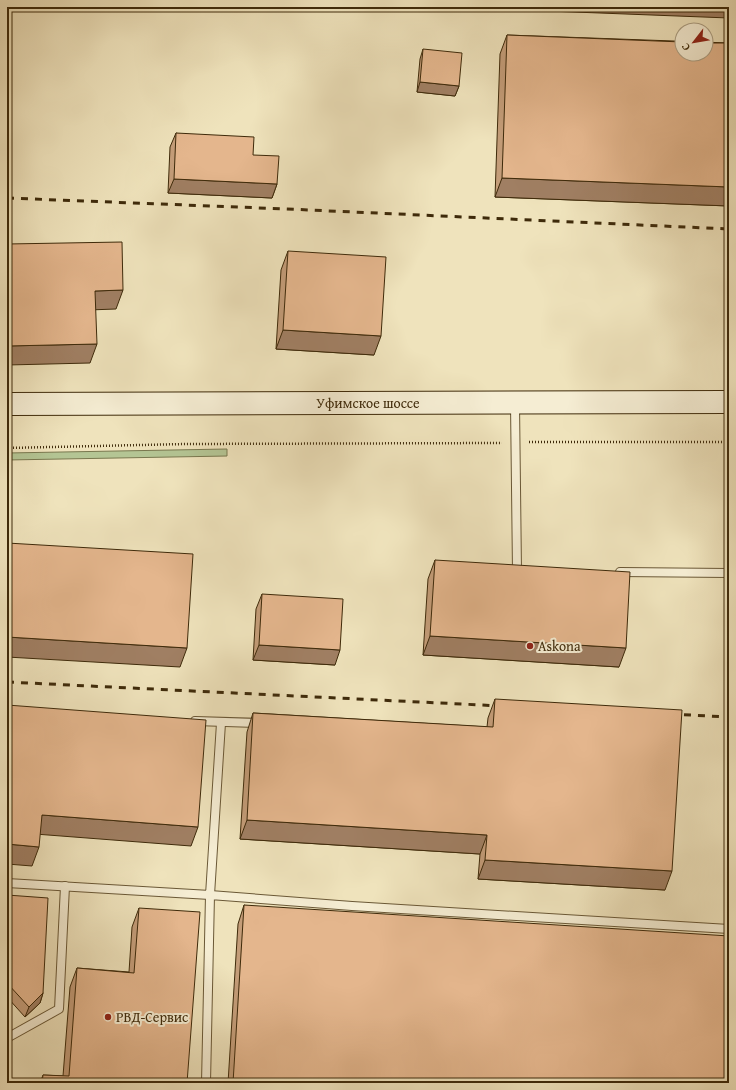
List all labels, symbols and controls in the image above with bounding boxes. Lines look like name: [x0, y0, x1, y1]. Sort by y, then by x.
north arrow: [674, 22, 714, 62]
text: С: [677, 40, 694, 54]
street label: Уфимское шоссе: [316, 393, 420, 413]
place label: Askona: [538, 636, 581, 656]
marker: Askona: [525, 641, 535, 651]
place label: РВД-Сервис: [116, 1007, 188, 1027]
marker: РВД-Сервис: [103, 1012, 113, 1022]

